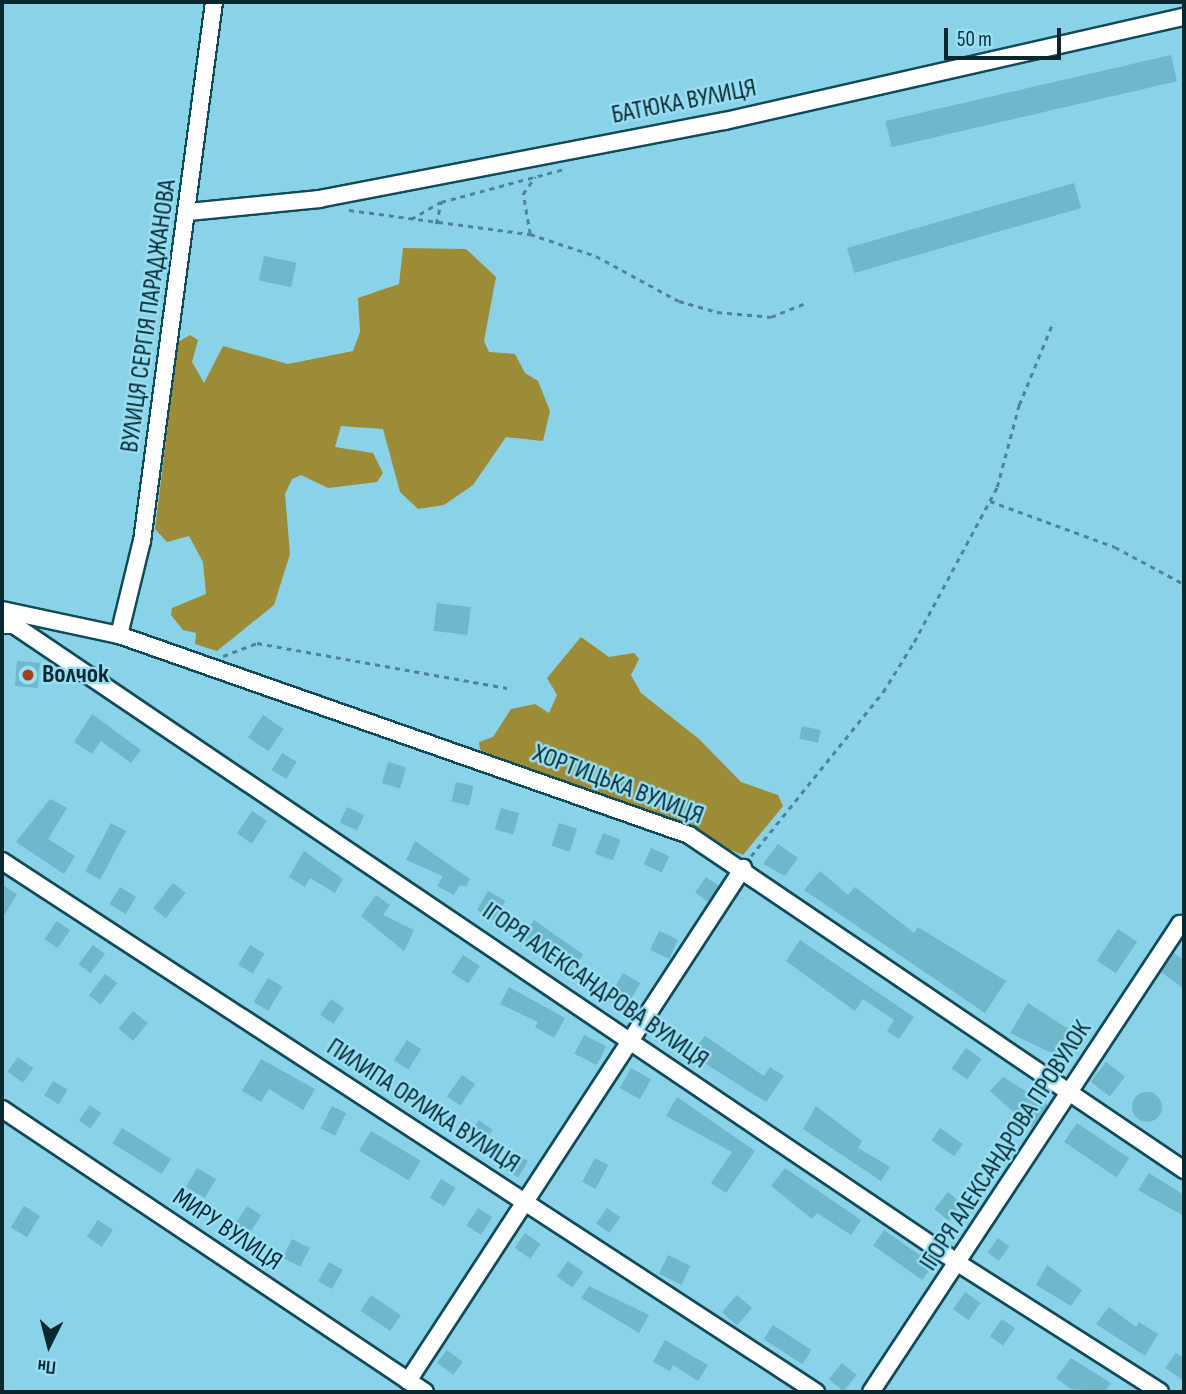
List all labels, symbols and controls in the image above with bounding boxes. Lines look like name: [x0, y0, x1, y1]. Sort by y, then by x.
scale bar: [948, 14, 1065, 58]
text: 50 m: [957, 27, 992, 52]
street label: БАТЮКА ВУЛИЦЯ: [609, 73, 759, 131]
street label: ВУЛИЦЯ СЕРГІЯ ПАРАДЖАНОВА: [114, 177, 184, 455]
place label: Волчок: [42, 659, 109, 691]
marker: Волчок: [20, 667, 36, 683]
street label: ХОРТИЦЬКА ВУЛИЦЯ: [528, 738, 708, 832]
street label: ІГОРЯ АЛЕКСАНДРОВА ВУЛИЦЯ: [476, 896, 714, 1076]
street label: ІГОРЯ АЛЕКСАНДРОВА ПРОВУЛОК: [913, 1015, 1099, 1277]
street label: ПИЛИПА ОРЛИКА ВУЛИЦЯ: [321, 1032, 525, 1180]
street label: МИРУ ВУЛИЦЯ: [166, 1182, 288, 1278]
north arrow: [14, 1310, 84, 1380]
text: Пн: [36, 1354, 57, 1379]

